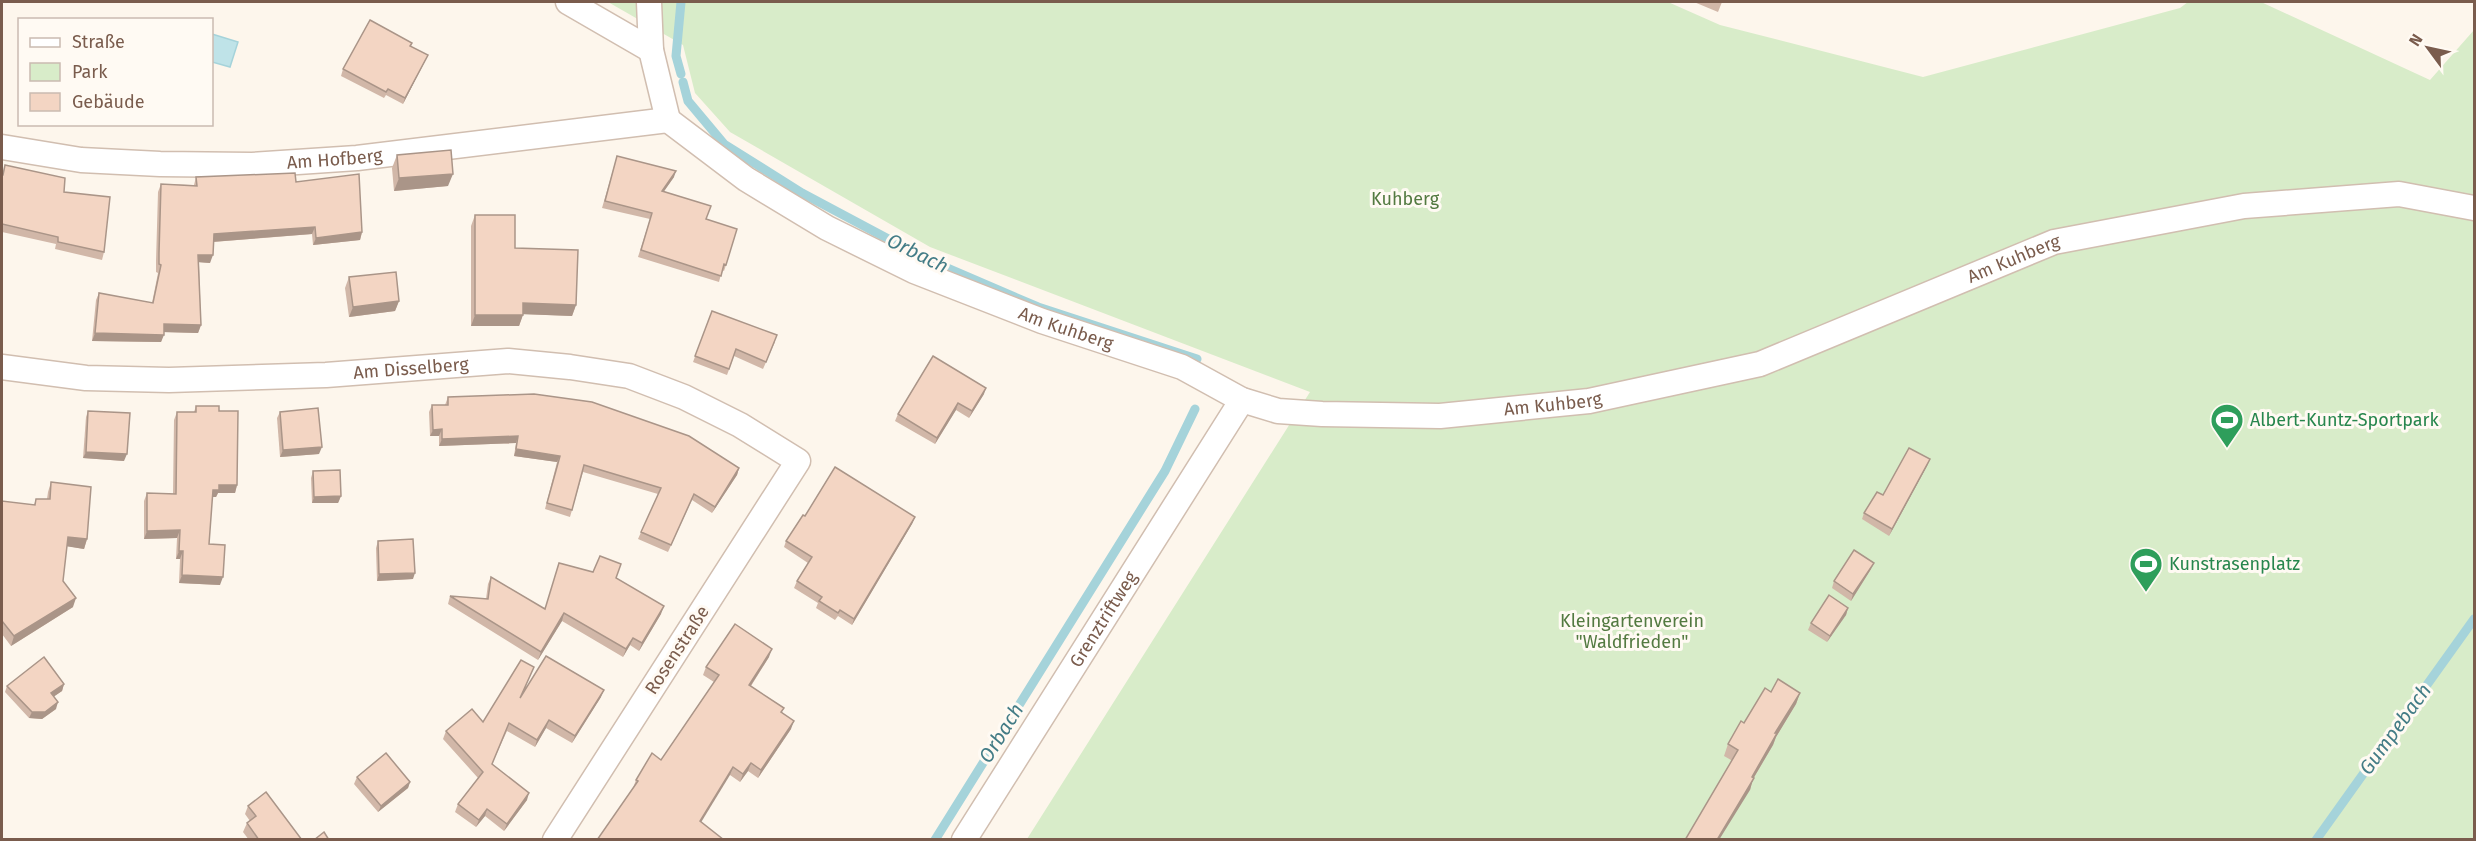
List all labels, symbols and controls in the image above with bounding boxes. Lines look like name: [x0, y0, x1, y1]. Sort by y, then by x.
legend: [18, 18, 213, 126]
north arrow: [2398, 18, 2458, 78]
text: N: [2405, 30, 2427, 50]
text: Straße: [72, 31, 125, 53]
text: Park: [72, 61, 108, 83]
text: Gebäude: [72, 91, 145, 113]
street label: Am Hofberg: [286, 144, 384, 174]
park label: Kuhberg: [1371, 188, 1440, 210]
water label: Orbach: [883, 228, 953, 278]
street label: Am Kuhberg: [1964, 230, 2062, 288]
street label: Am Kuhberg: [1015, 302, 1117, 355]
street label: Am Disselberg: [352, 353, 470, 384]
street label: Am Kuhberg: [1503, 387, 1605, 421]
sports icon: Albert-Kuntz-Sportpark: [2209, 402, 2245, 449]
place label: Albert-Kuntz-Sportpark: [2250, 409, 2440, 431]
sports icon: Kunstrasenplatz: [2128, 546, 2164, 593]
place label: Kunstrasenplatz: [2169, 553, 2300, 575]
street label: Grenztriftweg: [1065, 567, 1142, 671]
street label: Rosenstraße: [640, 601, 714, 699]
park label: Kleingartenverein "Waldfrieden": [1560, 610, 1704, 653]
water label: Gumpebach: [2354, 679, 2436, 779]
water label: Orbach: [974, 699, 1028, 767]

